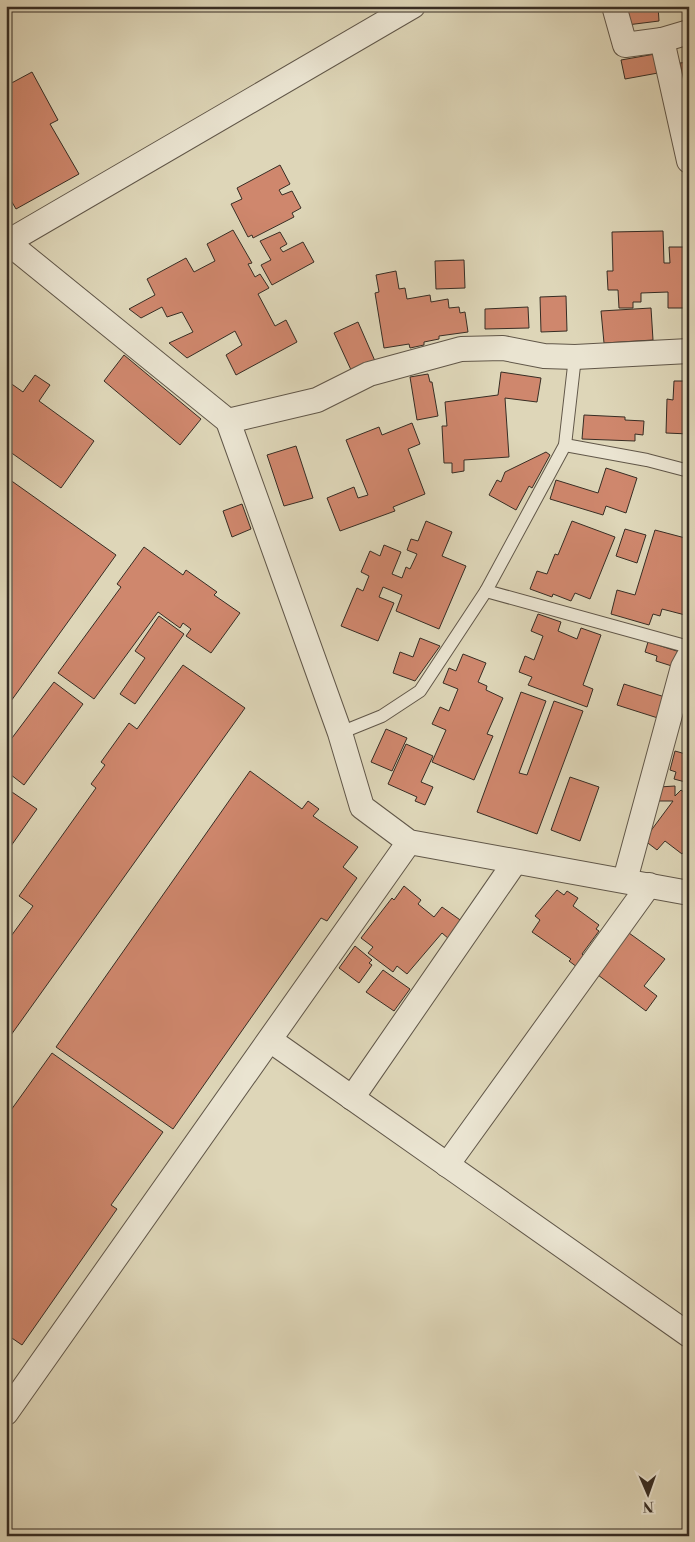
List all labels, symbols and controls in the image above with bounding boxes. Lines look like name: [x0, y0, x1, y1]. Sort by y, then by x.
north arrow: [622, 1470, 672, 1520]
text: N: [643, 1497, 654, 1515]

